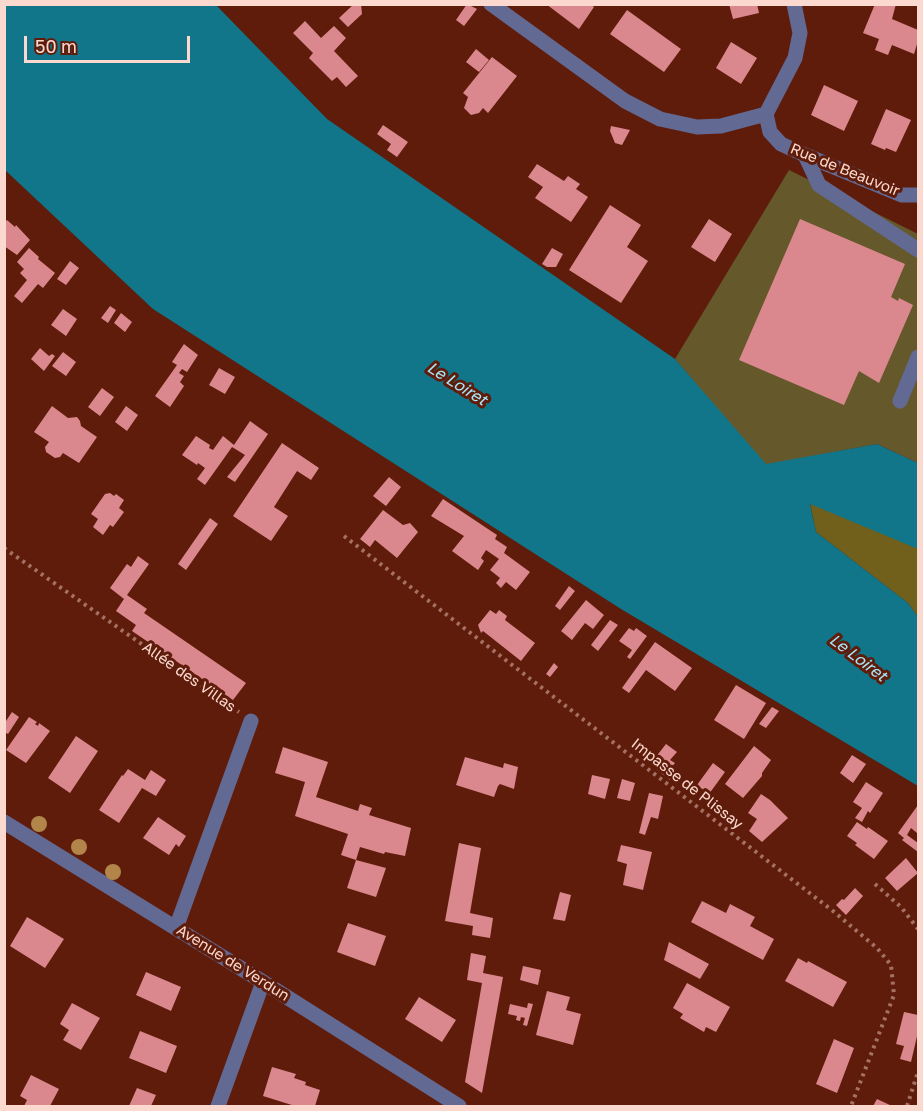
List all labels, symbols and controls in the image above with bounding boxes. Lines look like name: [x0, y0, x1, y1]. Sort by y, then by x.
scale bar: [27, 24, 194, 62]
text: 50 m: [35, 35, 77, 57]
street label: Rue de Beauvoir: [788, 140, 902, 200]
water label: Le Loiret: [424, 358, 490, 410]
water label: Le Loiret: [826, 630, 890, 686]
street label: Allée des Villas: [139, 638, 239, 716]
street label: Impasse de Plissay: [628, 735, 746, 833]
street label: Avenue de Verdun: [173, 921, 293, 1005]

